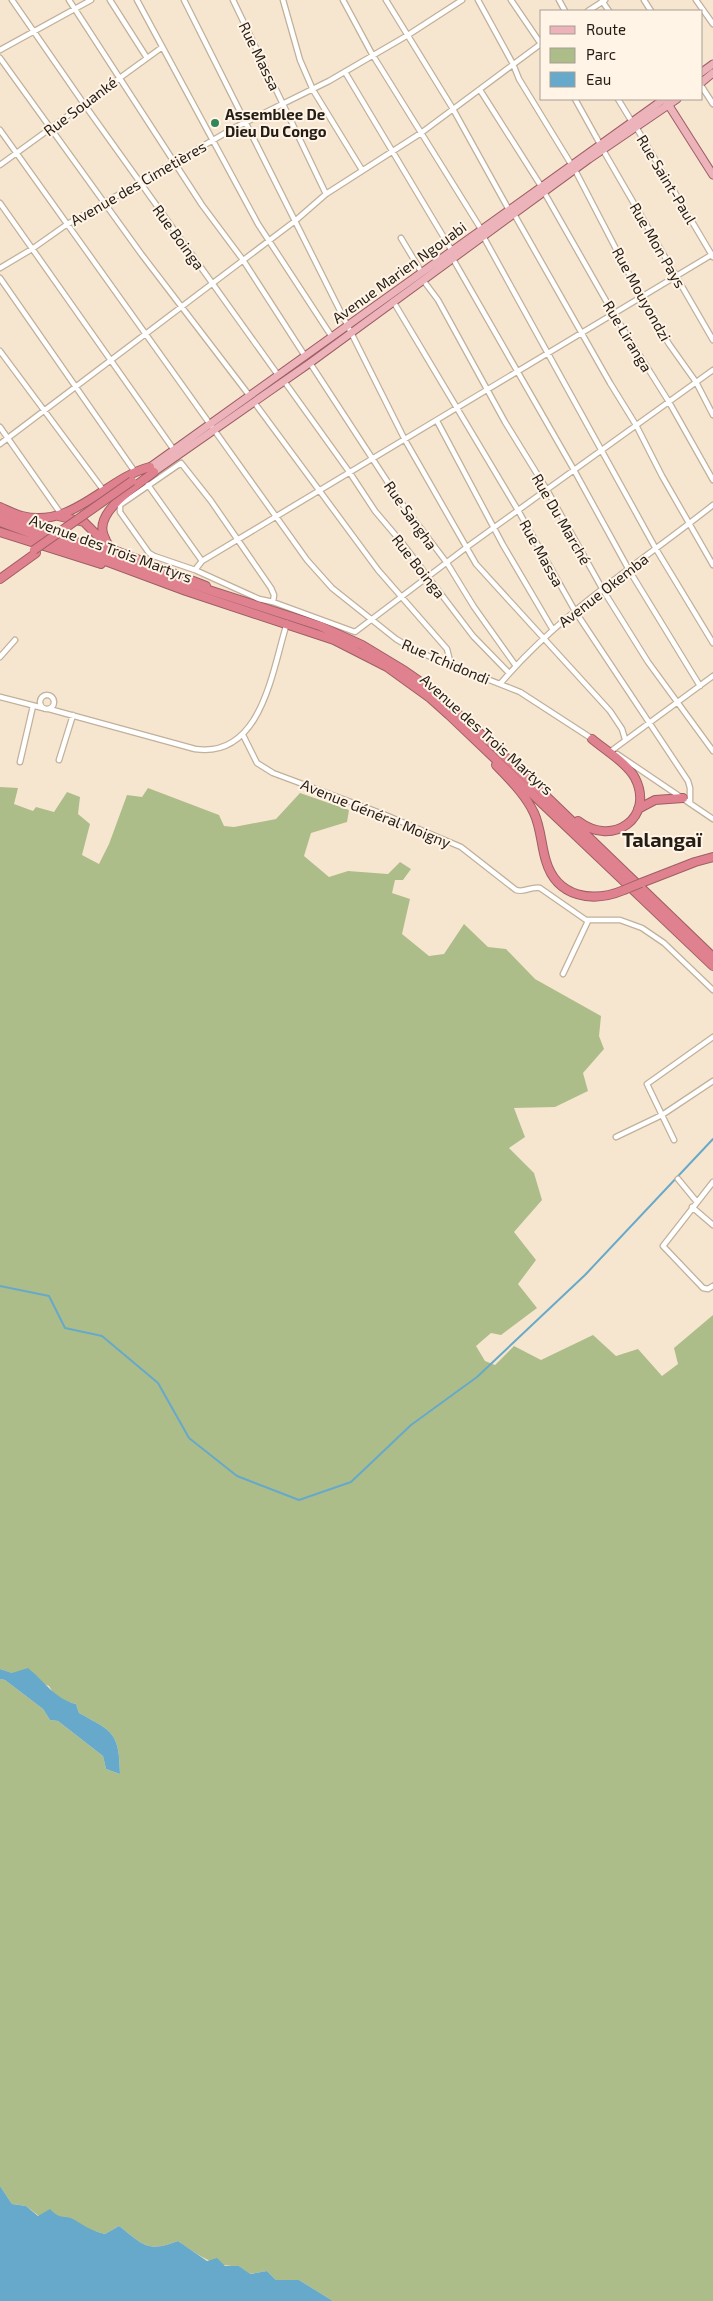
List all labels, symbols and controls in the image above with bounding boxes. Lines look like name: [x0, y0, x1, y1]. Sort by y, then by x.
legend: [540, 10, 703, 100]
street label: Rue Massa: [236, 19, 284, 93]
text: Route: [586, 20, 626, 38]
text: Parc: [586, 45, 616, 63]
text: Eau: [586, 70, 611, 88]
street label: Rue Souanké: [40, 73, 120, 139]
place label: Assemblee De Dieu Du Congo: [225, 105, 327, 140]
marker: Assemblee De Dieu Du Congo: [209, 117, 221, 129]
street label: Rue Saint-Paul: [633, 131, 701, 227]
street label: Avenue des Cimetières: [67, 137, 209, 229]
street label: Rue Mon Pays: [626, 199, 690, 291]
street label: Rue Boinga: [149, 201, 209, 273]
street label: Avenue Marien Ngouabi: [328, 217, 470, 327]
street label: Rue Mouyondzi: [609, 244, 675, 344]
street label: Rue Liranga: [600, 297, 656, 375]
street label: Rue Du Marché: [529, 470, 595, 568]
street label: Rue Sangha: [381, 477, 441, 553]
street label: Avenue des Trois Martyrs: [27, 510, 195, 586]
street label: Rue Massa: [516, 516, 568, 590]
street label: Rue Boinga: [389, 531, 449, 601]
street label: Avenue Okemba: [555, 549, 651, 631]
street label: Rue Tchidondi: [399, 634, 493, 688]
street label: Avenue des Trois Martyrs: [417, 670, 557, 798]
street label: Avenue Général Moigny: [298, 775, 454, 851]
district label: Talangaï: [622, 827, 703, 851]

